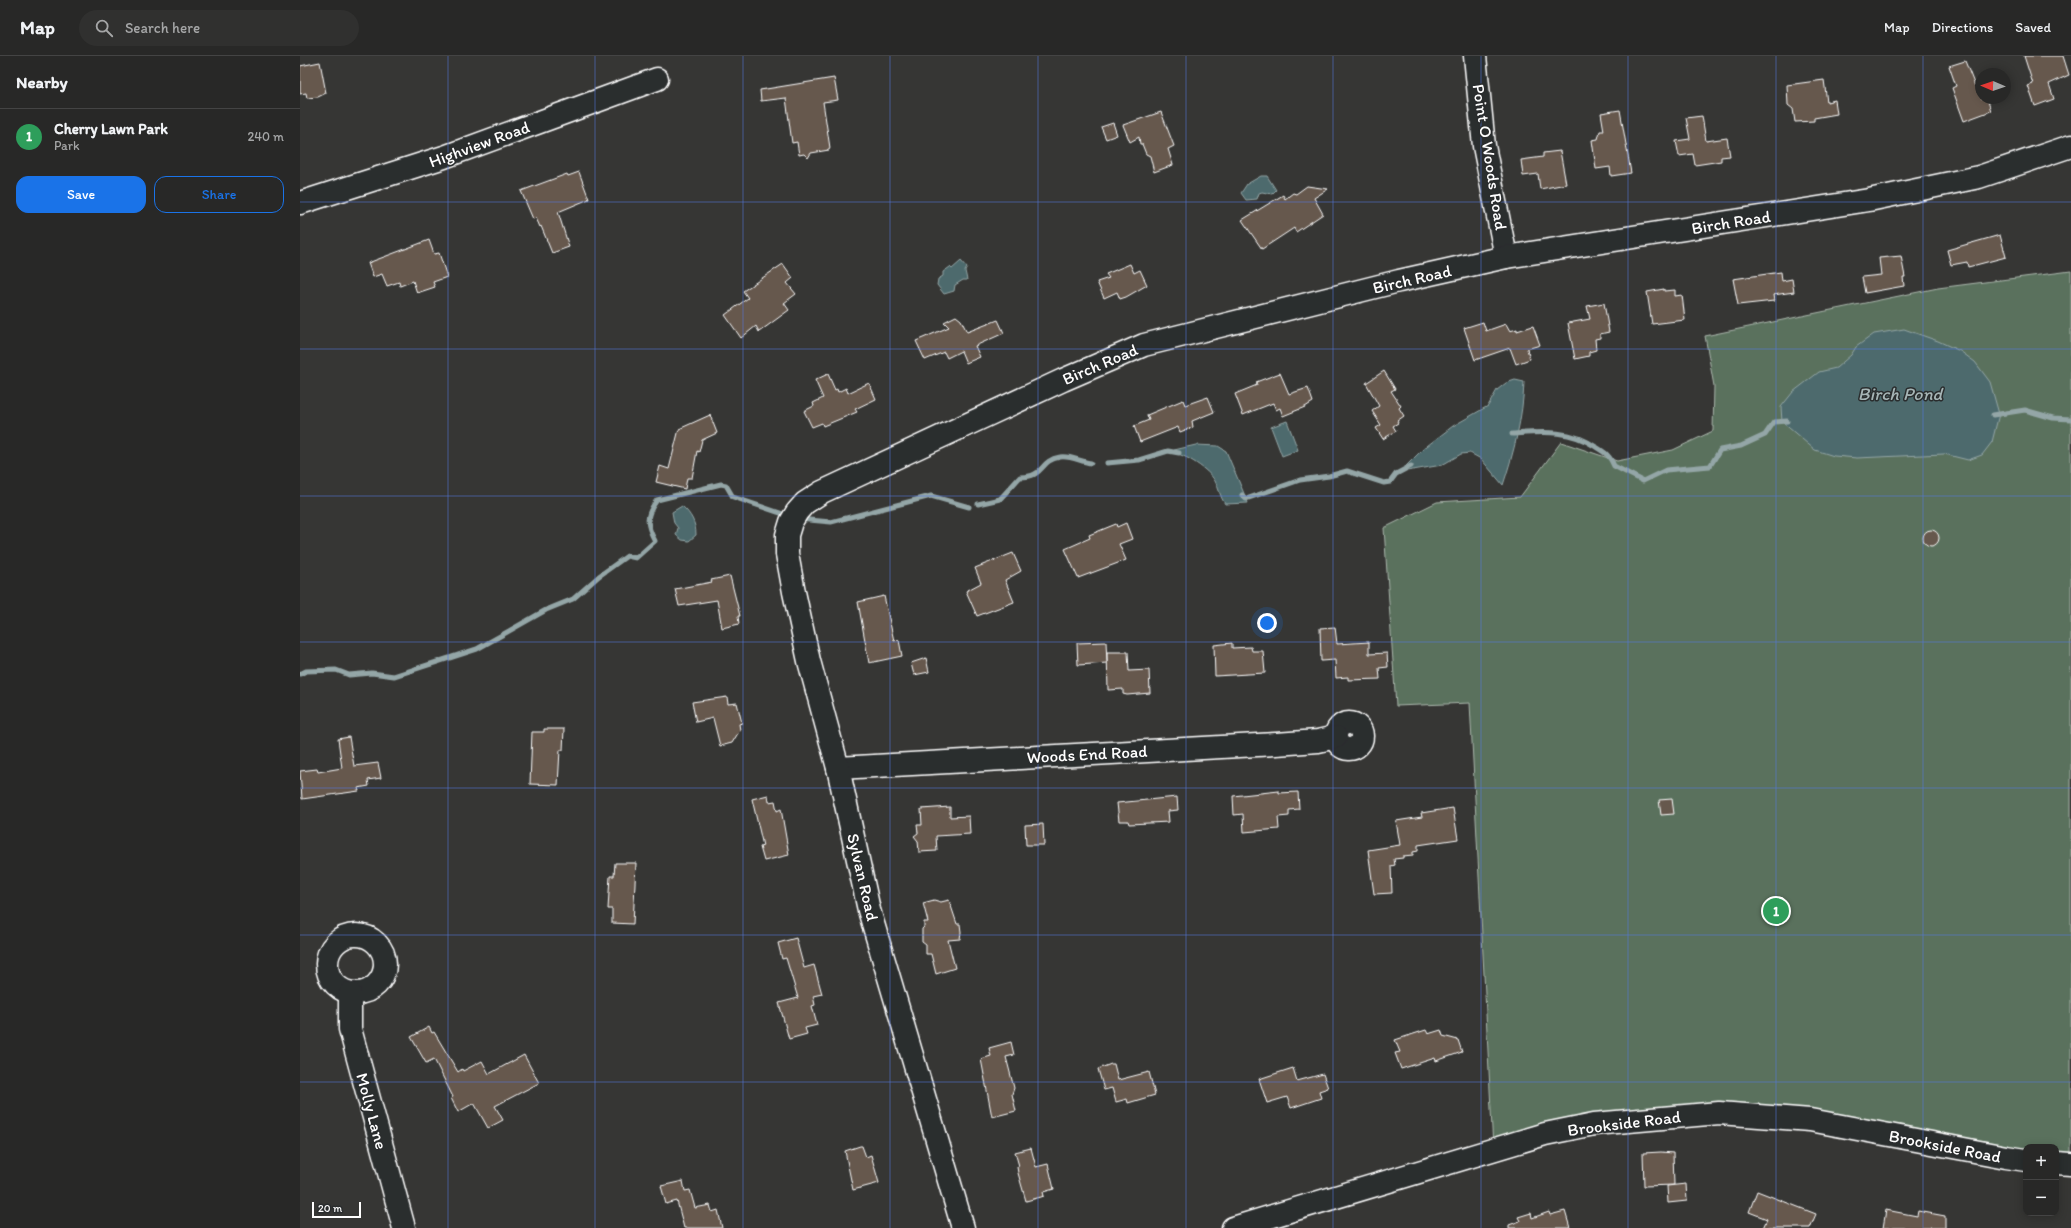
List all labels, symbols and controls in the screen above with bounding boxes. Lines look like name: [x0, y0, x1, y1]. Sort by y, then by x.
search box: [79, 10, 359, 46]
text: Map: [20, 16, 55, 39]
icon: search: [93, 17, 115, 39]
text: Search here: [125, 19, 200, 37]
text: Map: [1884, 19, 1910, 36]
text: Directions: [1932, 19, 1993, 36]
text: Saved: [2015, 19, 2051, 36]
north arrow: [1975, 68, 2011, 104]
text: Nearby: [16, 72, 68, 92]
street label: Point O Woods Road: [1469, 83, 1512, 232]
street label: Highview Road: [426, 117, 532, 171]
text: Cherry Lawn Park: [54, 120, 168, 138]
text: 1: [26, 129, 32, 144]
text: 240 m: [247, 129, 284, 144]
text: Park: [54, 138, 80, 153]
button: Save: [16, 176, 146, 213]
button: Share: [154, 176, 284, 213]
street label: Birch Road: [1690, 206, 1773, 238]
street label: Birch Road: [1371, 260, 1454, 298]
street label: Birch Road: [1059, 339, 1141, 389]
water label: Birch Pond: [1858, 383, 1945, 405]
your location: [1257, 613, 1277, 633]
street label: Woods End Road: [1026, 741, 1148, 767]
street label: Sylvan Road: [843, 831, 883, 923]
pin: 1: [1763, 896, 1789, 926]
street label: Molly Lane: [352, 1071, 392, 1151]
street label: Brookside Road: [1566, 1106, 1682, 1140]
street label: Brookside Road: [1887, 1125, 2003, 1167]
map controls: [2023, 1144, 2059, 1216]
button: +: [2023, 1144, 2059, 1180]
button: −: [2023, 1180, 2059, 1216]
scale bar: [312, 1200, 361, 1219]
text: 20 m: [318, 1202, 342, 1215]

